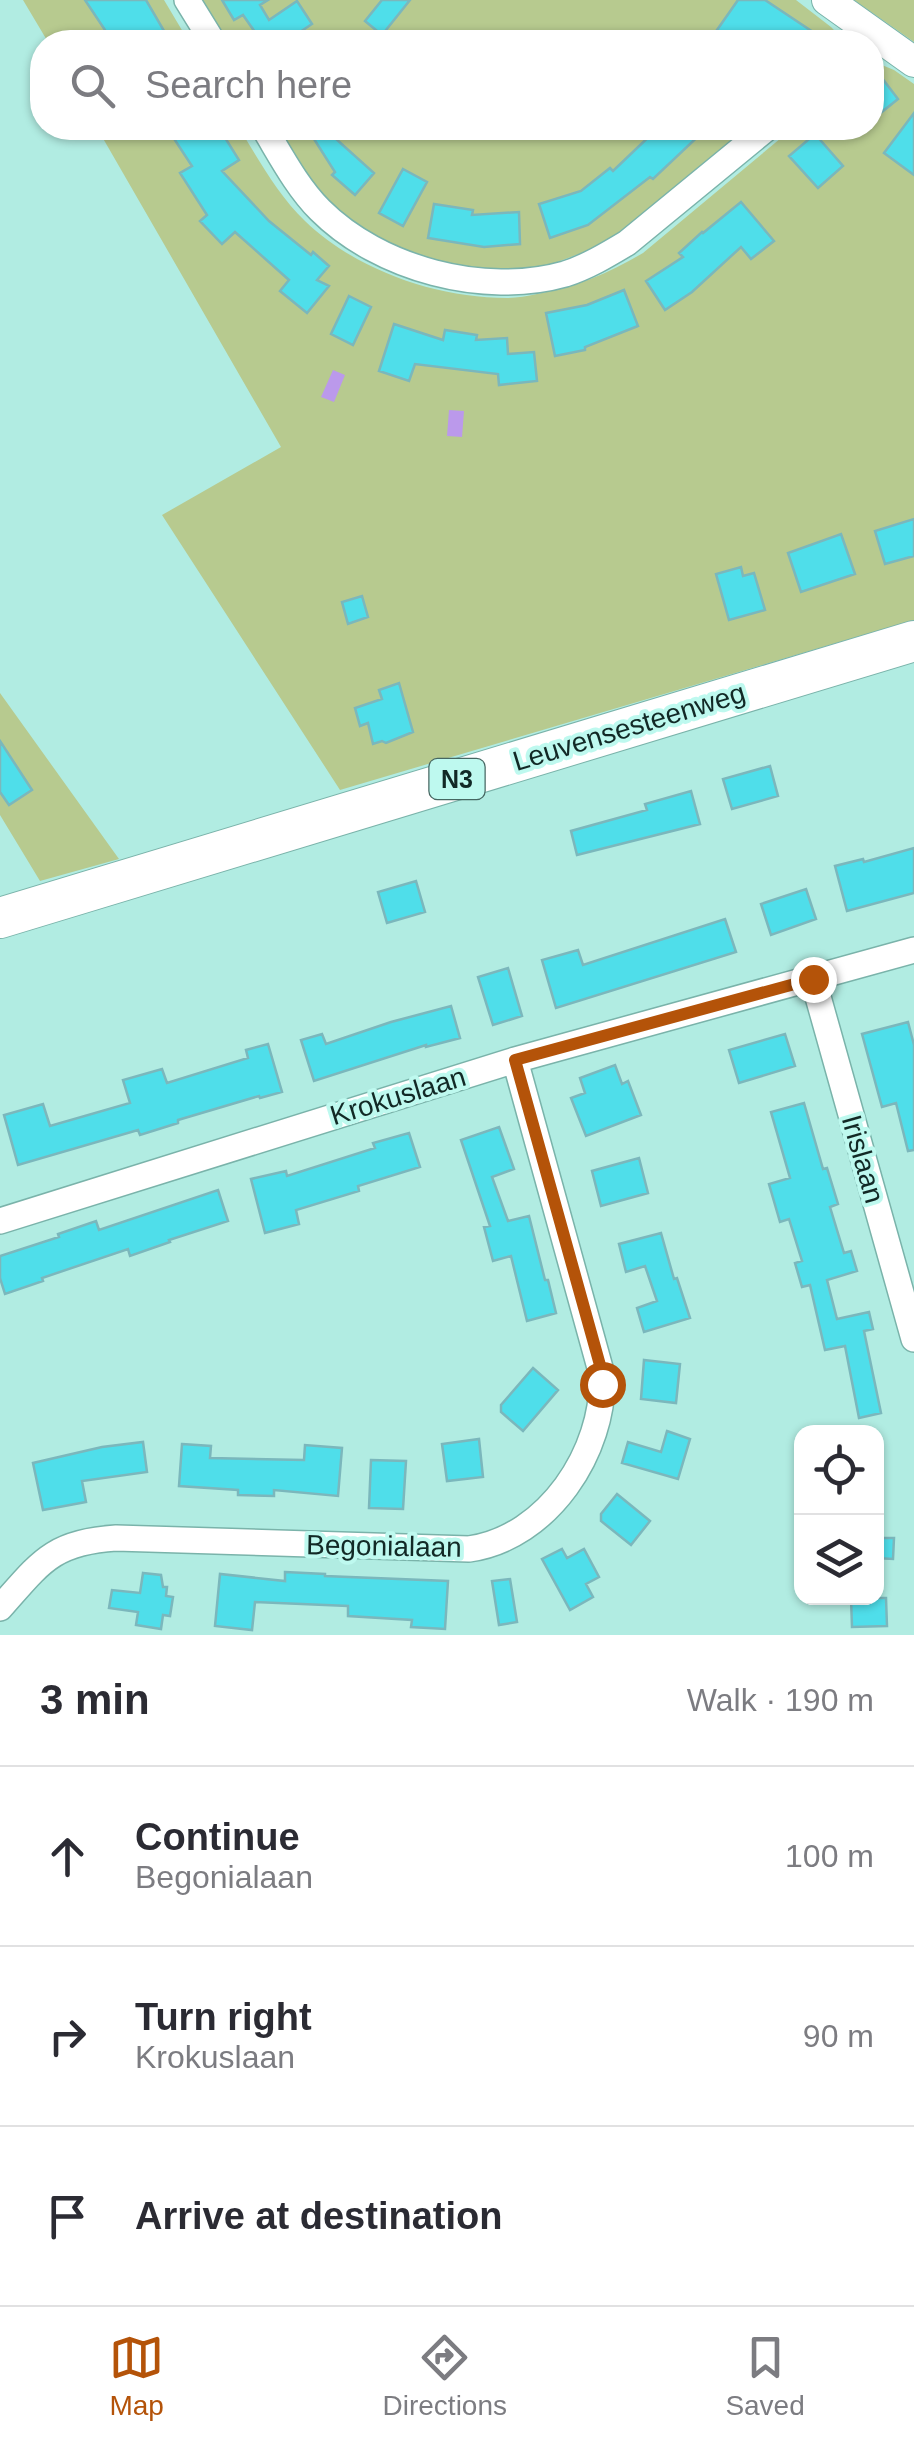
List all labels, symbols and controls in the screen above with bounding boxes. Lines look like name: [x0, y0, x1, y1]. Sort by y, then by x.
search box: [30, 30, 884, 140]
icon: search: [65, 58, 120, 113]
text: Search here: [145, 64, 352, 106]
street label: Leuvensesteenweg: [509, 677, 749, 777]
road number: N3: [430, 759, 484, 799]
route end: [791, 957, 837, 1003]
street label: Krokuslaan: [326, 1061, 470, 1131]
street label: Irislaan: [836, 1111, 890, 1207]
route start: [580, 1362, 626, 1408]
map controls: [794, 1425, 884, 1605]
button: locate: [794, 1425, 884, 1515]
button: layers: [794, 1515, 884, 1605]
street label: Begonialaan: [306, 1529, 462, 1563]
text: 3 min: [40, 1676, 150, 1723]
text: Walk · 190 m: [687, 1682, 874, 1718]
text: Continue: [135, 1816, 300, 1858]
icon: ahead: [40, 1829, 95, 1884]
text: 100 m: [785, 1838, 874, 1874]
text: Begonialaan: [135, 1859, 313, 1895]
text: Turn right: [135, 1996, 312, 2038]
icon: right: [40, 2009, 95, 2064]
text: 90 m: [803, 2018, 874, 2054]
text: Krokuslaan: [135, 2039, 295, 2075]
icon: arrive: [40, 2189, 95, 2244]
text: Arrive at destination: [135, 2195, 502, 2237]
tab: Map: [109, 2330, 164, 2422]
tab: Directions: [383, 2330, 507, 2422]
tab: Saved: [725, 2330, 805, 2422]

